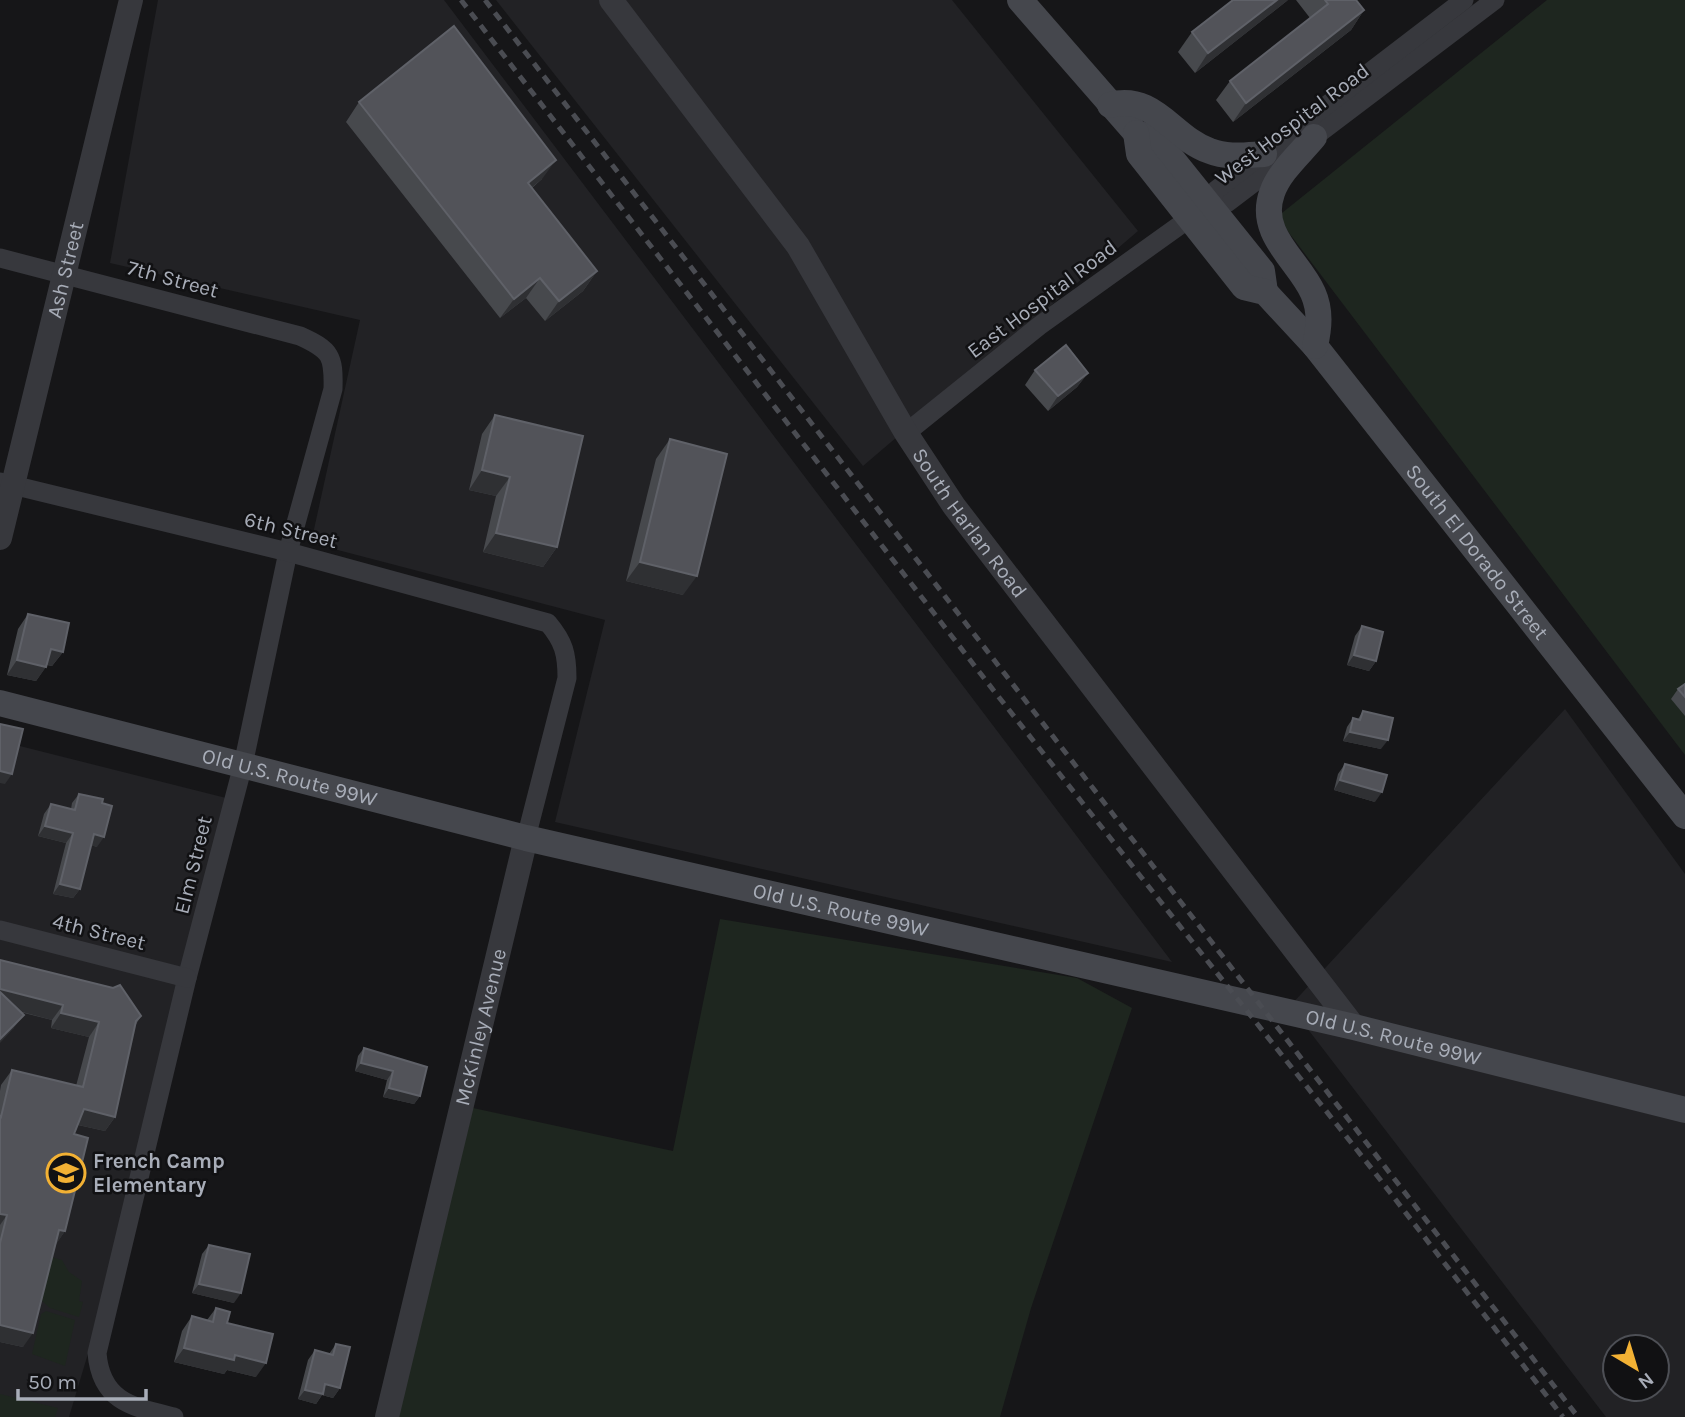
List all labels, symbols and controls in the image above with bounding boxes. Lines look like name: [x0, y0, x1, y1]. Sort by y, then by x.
street label: West Hospital Road: [1210, 58, 1374, 190]
street label: Ash Street: [42, 219, 89, 321]
street label: East Hospital Road: [962, 235, 1122, 363]
street label: 7th Street: [125, 255, 221, 303]
street label: South Harlan Road: [907, 443, 1032, 602]
street label: South El Dorado Street: [1401, 460, 1554, 644]
street label: 6th Street: [242, 507, 340, 553]
street label: Old U.S. Route 99W: [200, 743, 380, 811]
street label: Elm Street: [169, 814, 217, 916]
street label: Old U.S. Route 99W: [751, 878, 931, 942]
street label: 4th Street: [50, 909, 148, 955]
street label: McKinley Avenue: [450, 946, 511, 1108]
street label: Old U.S. Route 99W: [1303, 1004, 1484, 1070]
place label: French Camp Elementary: [93, 1149, 225, 1197]
school or university icon: French Camp Elementary: [45, 1152, 87, 1194]
north arrow: [1601, 1333, 1671, 1403]
scale bar: [18, 1358, 145, 1402]
text: N: [1634, 1368, 1658, 1393]
text: 50 m: [28, 1370, 77, 1394]

